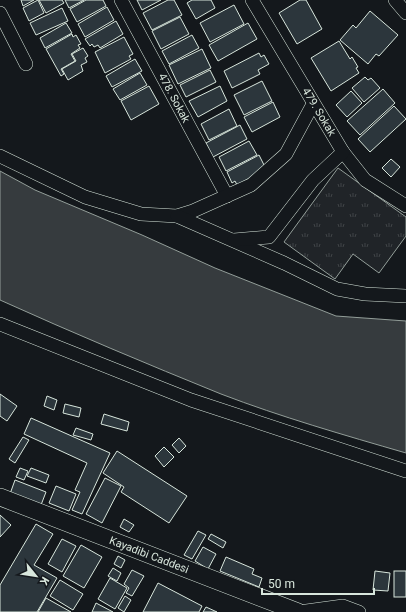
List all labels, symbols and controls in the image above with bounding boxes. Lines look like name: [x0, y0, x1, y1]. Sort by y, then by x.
street label: 478. Sokak: [156, 71, 193, 125]
street label: 479. Sokak: [299, 85, 339, 139]
street label: Kayadibi Caddesi: [107, 534, 191, 576]
north arrow: [16, 556, 56, 596]
scale bar: [262, 570, 374, 596]
text: K: [36, 574, 52, 588]
text: 50 m: [268, 577, 295, 591]

